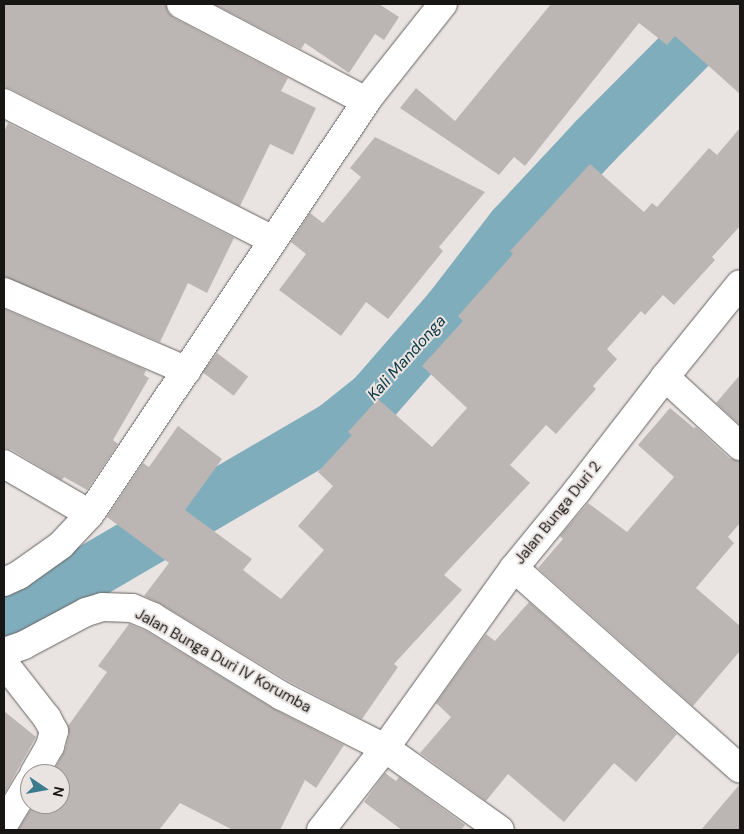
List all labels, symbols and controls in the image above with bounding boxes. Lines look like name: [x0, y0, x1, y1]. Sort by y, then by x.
water label: Kali Mandonga: [364, 312, 450, 404]
street label: Jalan Bunga Duri 2: [511, 458, 605, 568]
street label: Jalan Bunga Duri IV Korumba: [132, 605, 314, 717]
north arrow: [20, 764, 70, 814]
text: N: [49, 785, 69, 799]

